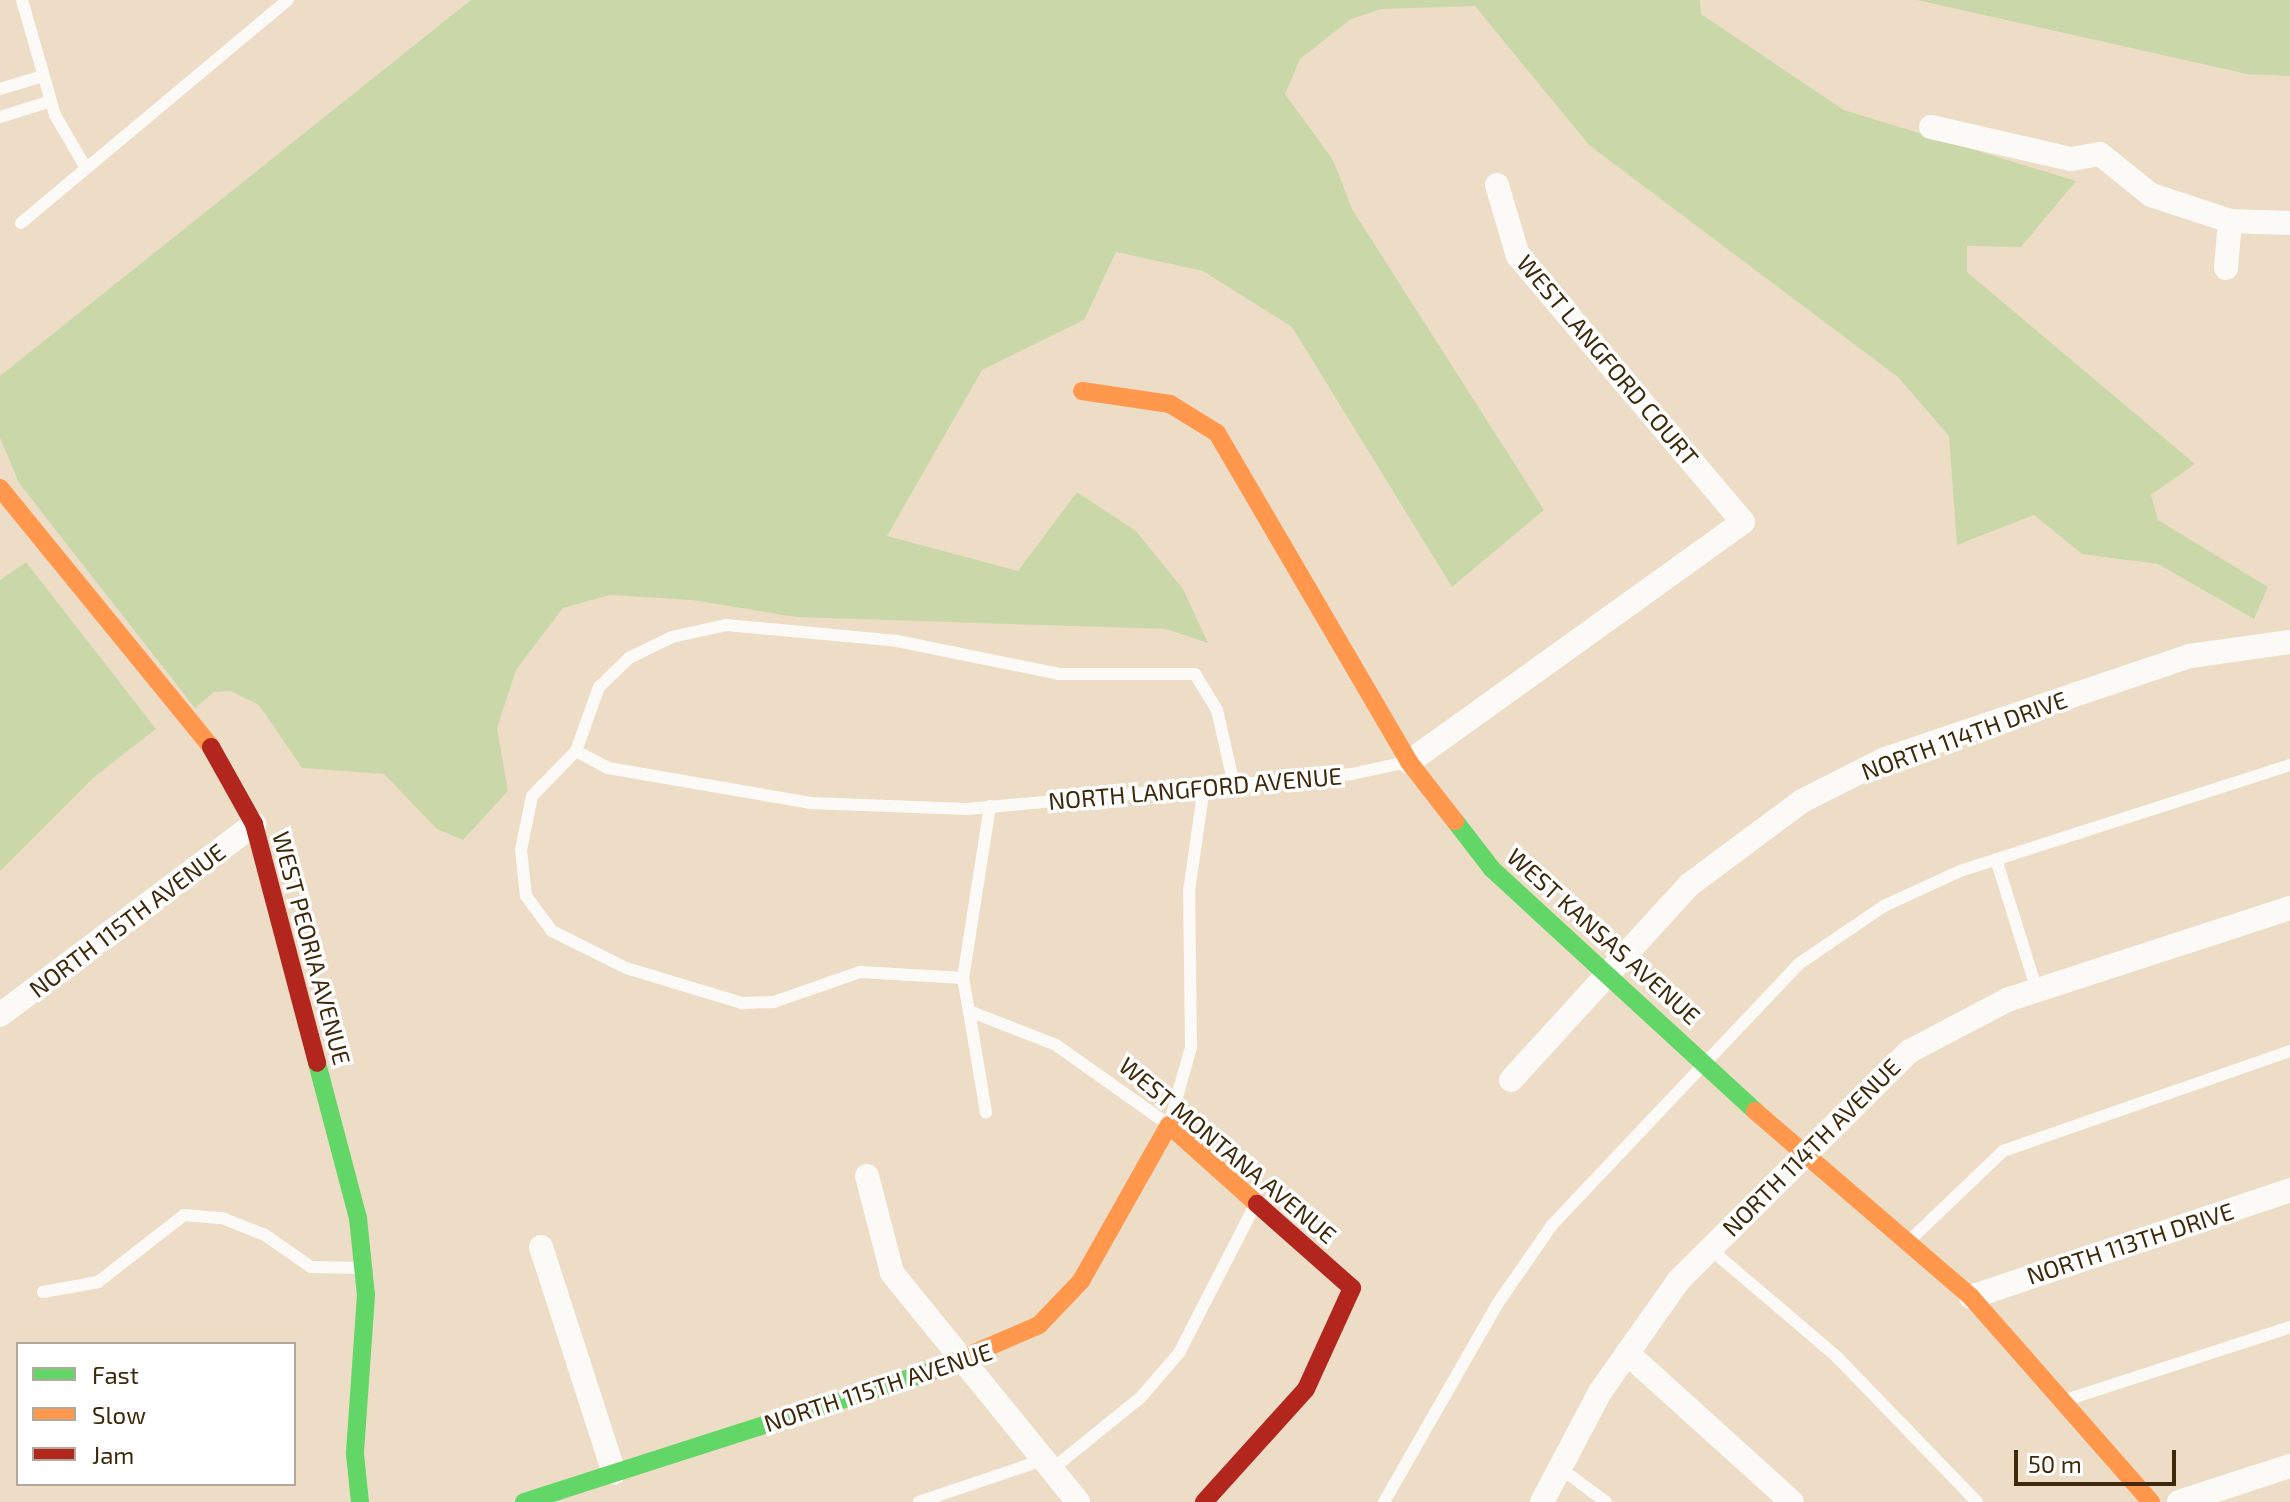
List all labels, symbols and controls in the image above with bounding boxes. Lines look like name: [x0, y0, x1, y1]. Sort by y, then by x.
street label: WEST LANGFORD COURT: [1511, 248, 1705, 472]
street label: NORTH 114TH DRIVE: [1857, 684, 2071, 786]
street label: NORTH LANGFORD AVENUE: [1047, 761, 1343, 815]
street label: WEST PEORIA AVENUE: [267, 827, 357, 1069]
street label: NORTH 115TH AVENUE: [23, 837, 231, 1003]
street label: WEST KANSAS AVENUE: [1501, 841, 1707, 1031]
street label: WEST MONTANA AVENUE: [1113, 1050, 1343, 1250]
street label: NORTH 114TH AVENUE: [1716, 1052, 1906, 1242]
street label: NORTH 113TH DRIVE: [2023, 1196, 2237, 1290]
street label: NORTH 115TH AVENUE: [760, 1336, 996, 1438]
legend: [16, 1342, 296, 1486]
text: Fast: [92, 1360, 139, 1389]
text: Slow: [92, 1400, 146, 1429]
scale bar: [2018, 1434, 2180, 1484]
text: Jam: [92, 1440, 134, 1469]
text: 50 m: [2028, 1449, 2082, 1478]

